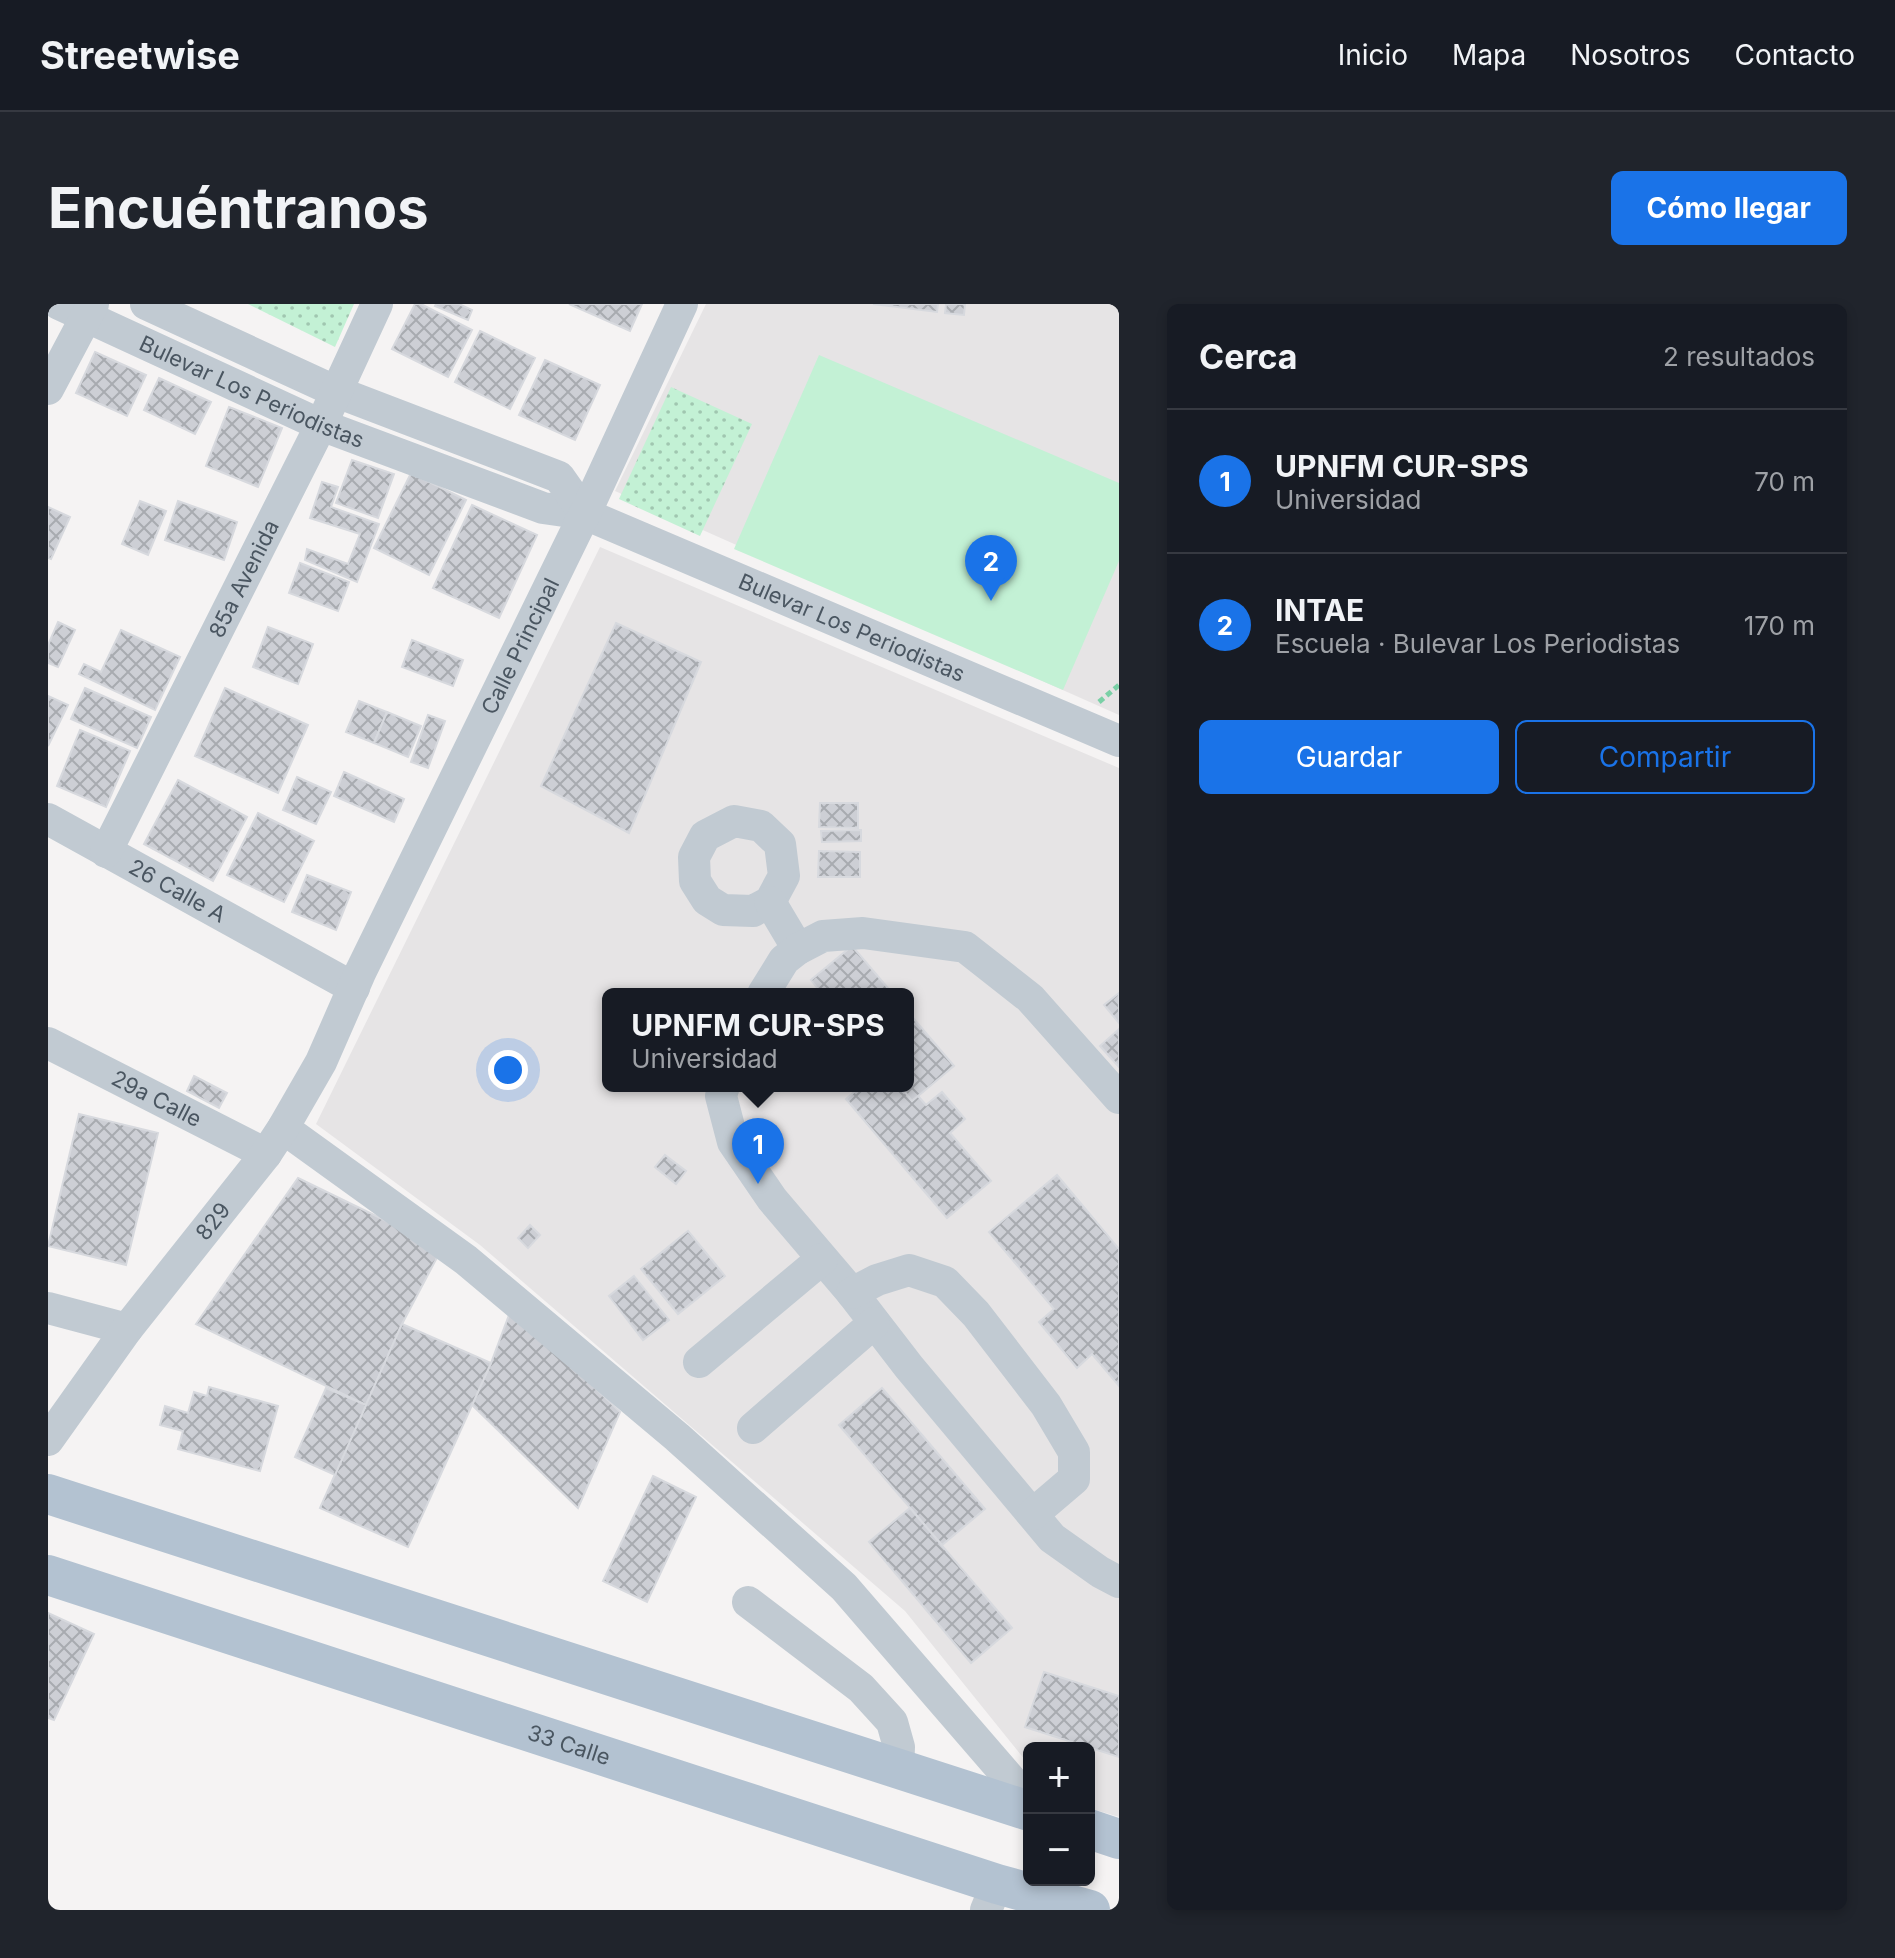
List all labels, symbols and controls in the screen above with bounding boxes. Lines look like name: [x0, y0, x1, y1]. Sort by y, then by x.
text: Streetwise: [40, 32, 240, 78]
text: Inicio: [1338, 38, 1408, 72]
text: Mapa: [1452, 38, 1526, 72]
text: Nosotros: [1570, 38, 1691, 72]
text: Contacto: [1735, 38, 1855, 72]
button: Cómo llegar: [1611, 171, 1847, 245]
text: Encuéntranos: [48, 174, 429, 242]
street label: Bulevar Los Periodistas: [136, 330, 368, 453]
text: Cerca: [1199, 336, 1298, 377]
text: 2 resultados: [1663, 341, 1815, 372]
text: UPNFM CUR-SPS: [1275, 448, 1529, 484]
text: 1: [1219, 466, 1231, 497]
text: 70 m: [1754, 466, 1815, 497]
text: Universidad: [1275, 484, 1422, 515]
street label: 85a Avenida: [203, 516, 284, 642]
pin: 2: [965, 535, 1017, 601]
street label: Bulevar Los Periodistas: [735, 568, 969, 687]
street label: Calle Principal: [476, 574, 564, 719]
text: INTAE: [1275, 592, 1364, 628]
text: 2: [1217, 610, 1233, 641]
text: 170 m: [1744, 610, 1815, 641]
text: Escuela · Bulevar Los Periodistas: [1275, 628, 1680, 659]
button: Guardar: [1199, 720, 1499, 794]
button: Compartir: [1515, 720, 1815, 794]
street label: 26 Calle A: [125, 853, 230, 928]
popup: [602, 988, 914, 1092]
text: UPNFM CUR-SPS: [631, 1007, 885, 1043]
text: Universidad: [631, 1043, 778, 1074]
your location: [488, 1050, 528, 1090]
street label: 29a Calle: [107, 1065, 206, 1132]
pin: 1: [732, 1118, 784, 1184]
street label: 829: [190, 1197, 236, 1245]
street label: 33 Calle: [524, 1719, 614, 1770]
map controls: [1023, 1742, 1095, 1886]
button: +: [1023, 1742, 1095, 1814]
button: −: [1023, 1814, 1095, 1886]

